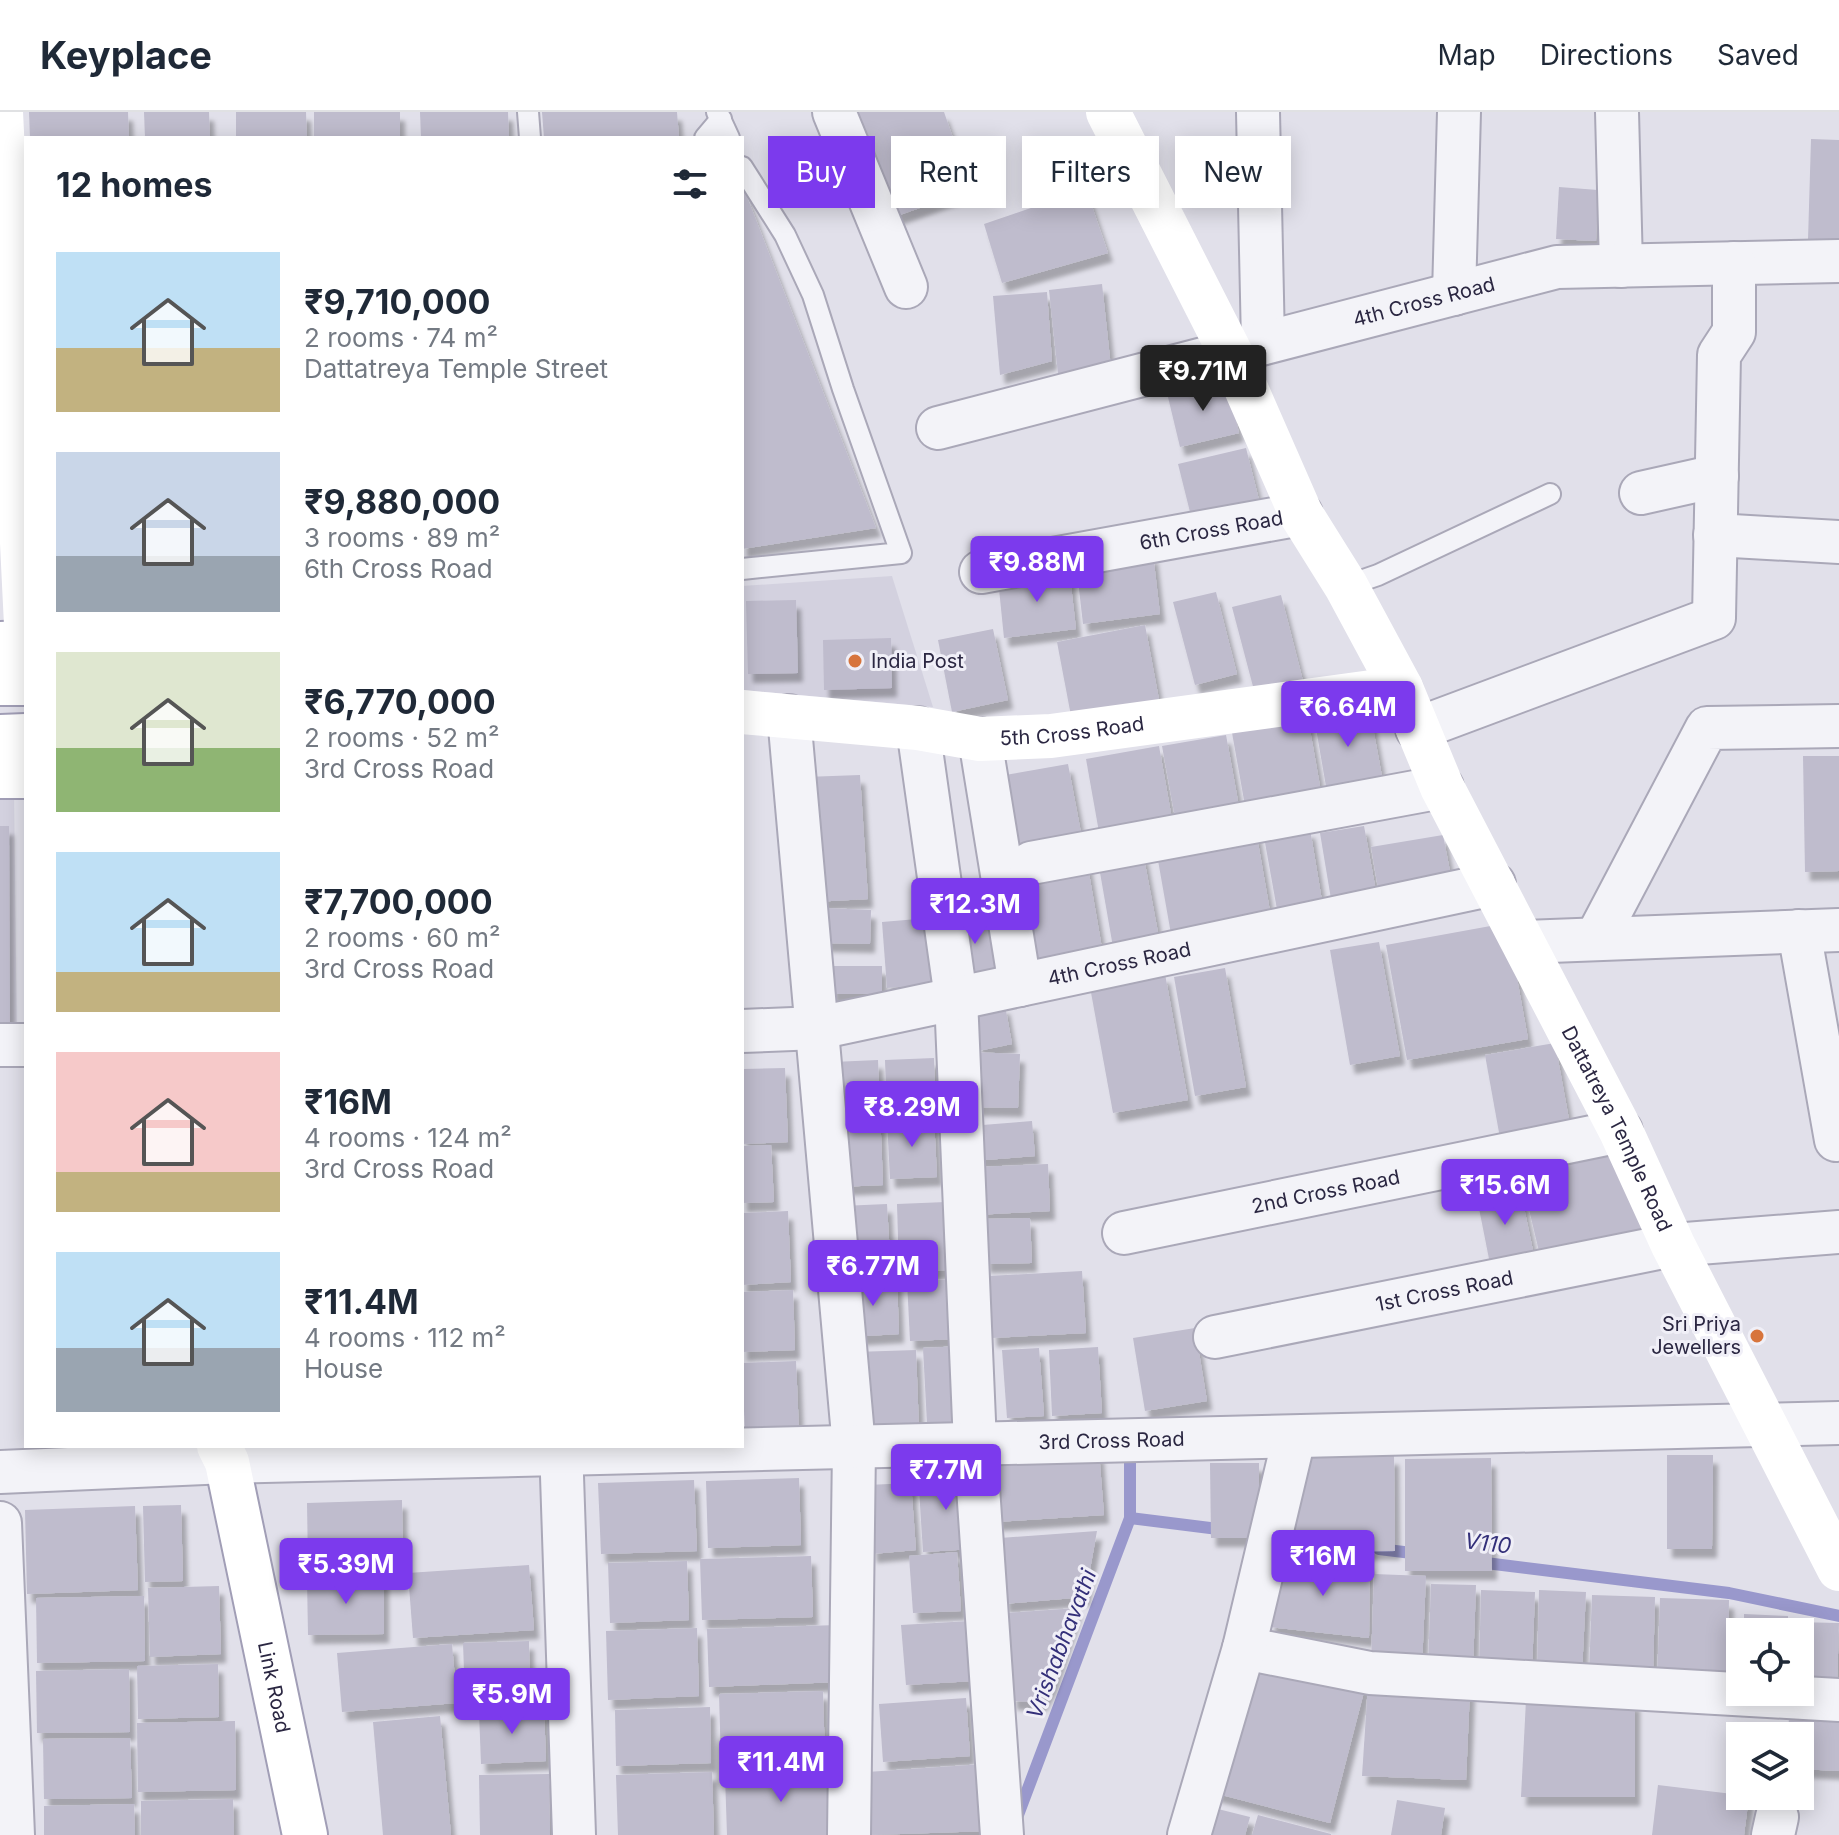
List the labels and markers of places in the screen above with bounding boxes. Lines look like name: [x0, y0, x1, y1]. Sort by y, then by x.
pin: ₹9.71M: [1138, 345, 1268, 413]
pin: ₹9.88M: [972, 536, 1102, 604]
place label: India Post: [871, 649, 964, 673]
marker: India Post: [846, 652, 864, 670]
pin: ₹6.64M: [1283, 681, 1413, 749]
pin: ₹12.3M: [910, 878, 1040, 946]
pin: ₹8.29M: [847, 1081, 977, 1149]
pin: ₹15.6M: [1440, 1159, 1570, 1227]
pin: ₹6.77M: [808, 1240, 938, 1308]
place label: Sri Priya Jewellers: [1651, 1312, 1741, 1359]
marker: Sri Priya Jewellers: [1748, 1327, 1766, 1345]
pin: ₹7.7M: [890, 1444, 1002, 1512]
pin: ₹16M: [1276, 1530, 1370, 1598]
pin: ₹5.39M: [281, 1538, 411, 1606]
pin: ₹5.9M: [456, 1668, 568, 1736]
pin: ₹11.4M: [716, 1736, 846, 1804]

